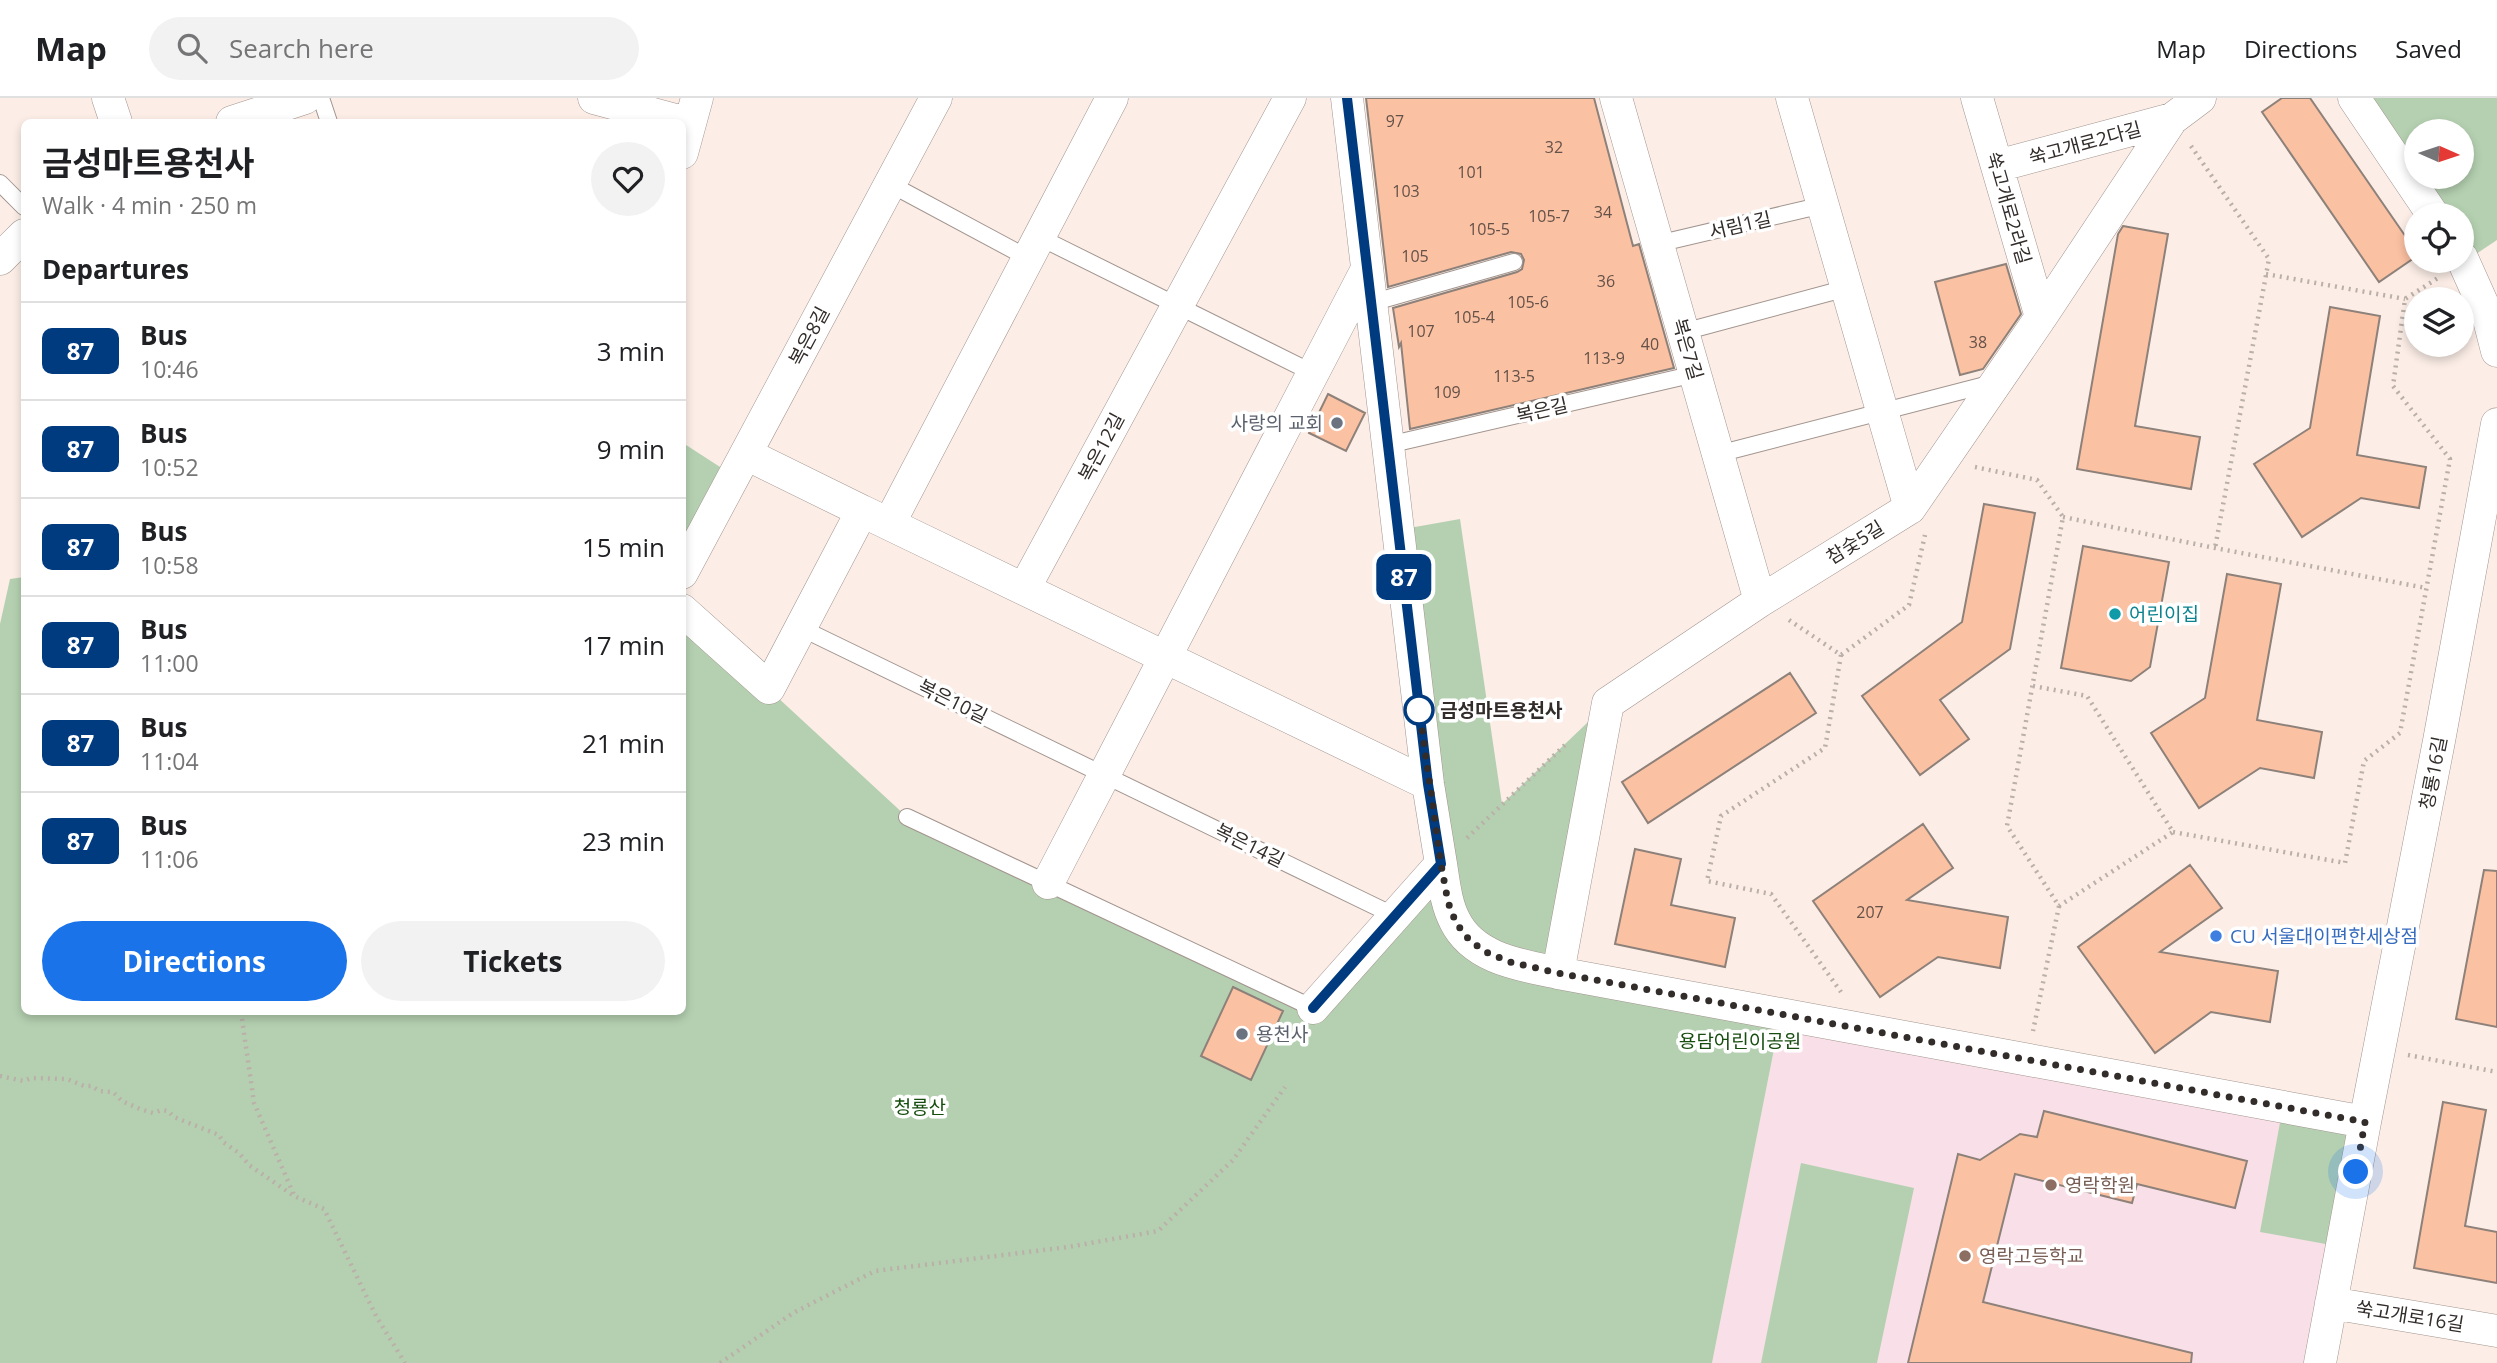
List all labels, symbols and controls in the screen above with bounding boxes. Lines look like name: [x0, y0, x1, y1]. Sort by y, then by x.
search box: [149, 17, 639, 80]
text: Map: [35, 26, 107, 71]
icon: search: [173, 29, 211, 67]
text: Search here: [229, 30, 374, 66]
text: Map: [2156, 32, 2206, 65]
text: Directions: [2244, 32, 2357, 65]
text: Saved: [2395, 32, 2462, 65]
house number: 97: [1386, 110, 1404, 132]
street label: 쑥고개로2다길: [2026, 115, 2144, 171]
north arrow: [2404, 119, 2474, 189]
map controls: [2404, 119, 2474, 357]
house number: 32: [1545, 136, 1563, 158]
text: 금성마트용천사: [42, 140, 255, 185]
button: heart: [591, 142, 665, 216]
street label: 쑥고개로2라길: [1981, 149, 2037, 267]
house number: 101: [1457, 161, 1485, 183]
house number: 103: [1392, 180, 1420, 202]
text: Walk · 4 min · 250 m: [42, 189, 257, 221]
house number: 34: [1594, 201, 1612, 223]
button: locate: [2404, 203, 2474, 273]
house number: 105-7: [1528, 205, 1570, 227]
street label: 서림1길: [1706, 205, 1774, 245]
house number: 105-5: [1468, 218, 1510, 240]
house number: 105: [1401, 245, 1429, 267]
text: Departures: [42, 251, 189, 287]
house number: 36: [1597, 270, 1615, 292]
button: layers: [2404, 287, 2474, 357]
house number: 105-6: [1507, 291, 1549, 313]
street label: 복은8길: [783, 302, 835, 370]
house number: 105-4: [1453, 306, 1495, 328]
street label: 복은7길: [1667, 315, 1709, 383]
text: Bus: [140, 317, 187, 353]
house number: 107: [1407, 320, 1435, 342]
house number: 38: [1969, 331, 1987, 353]
text: 3 min: [597, 333, 665, 369]
house number: 40: [1641, 333, 1659, 355]
text: 87: [67, 334, 94, 367]
house number: 113-9: [1583, 347, 1625, 369]
text: 10:46: [140, 353, 199, 385]
house number: 113-5: [1493, 365, 1535, 387]
house number: 109: [1433, 381, 1461, 403]
street label: 복은길: [1514, 391, 1570, 429]
street label: 복은12길: [1072, 408, 1130, 486]
place label: 사랑의 교회: [1231, 410, 1323, 436]
text: Bus: [140, 415, 187, 451]
marker: 사랑의 교회: [1329, 415, 1345, 431]
text: 9 min: [597, 431, 665, 467]
text: 87: [67, 432, 94, 465]
text: 10:52: [140, 451, 199, 483]
text: Bus: [140, 513, 187, 549]
street label: 참숯5길: [1821, 514, 1889, 570]
text: 15 min: [582, 529, 665, 565]
text: 87: [67, 530, 94, 563]
text: 10:58: [140, 549, 199, 581]
line badge: 87: [1372, 554, 1436, 600]
text: 87: [1390, 560, 1418, 593]
place label: 어린이집: [2129, 601, 2199, 627]
marker: 어린이집: [2107, 606, 2123, 622]
text: Bus: [140, 611, 187, 647]
text: 17 min: [582, 627, 665, 663]
text: 87: [67, 628, 94, 661]
text: 11:00: [140, 647, 199, 679]
street label: 복은10길: [914, 673, 992, 729]
marker: 금성마트용천사: [1404, 695, 1434, 725]
place label: 금성마트용천사: [1440, 697, 1563, 723]
text: Bus: [140, 709, 187, 745]
text: 21 min: [582, 725, 665, 761]
text: 87: [67, 726, 94, 759]
street label: 청룡16길: [2413, 734, 2453, 812]
text: 11:04: [140, 745, 199, 777]
text: Bus: [140, 807, 187, 843]
street label: 복은14길: [1211, 817, 1289, 873]
text: 23 min: [582, 823, 665, 859]
text: 87: [67, 824, 94, 857]
text: 11:06: [140, 843, 199, 875]
house number: 207: [1856, 901, 1884, 923]
button: Directions: [42, 921, 347, 1001]
button: Tickets: [361, 921, 665, 1001]
place label: CU 서울대이편한세상점: [2230, 923, 2418, 949]
marker: CU 서울대이편한세상점: [2208, 928, 2224, 944]
place label: 용천사: [1256, 1021, 1308, 1047]
marker: 용천사: [1234, 1026, 1250, 1042]
park label: 용담어린이공원: [1679, 1028, 1801, 1054]
park label: 청룡산: [894, 1094, 946, 1120]
your location: [2338, 1154, 2373, 1189]
place label: 영락학원: [2065, 1172, 2135, 1198]
marker: 영락학원: [2043, 1177, 2059, 1193]
place label: 영락고등학교: [1979, 1243, 2084, 1269]
marker: 영락고등학교: [1957, 1248, 1973, 1264]
street label: 쑥고개로16길: [2354, 1295, 2466, 1337]

